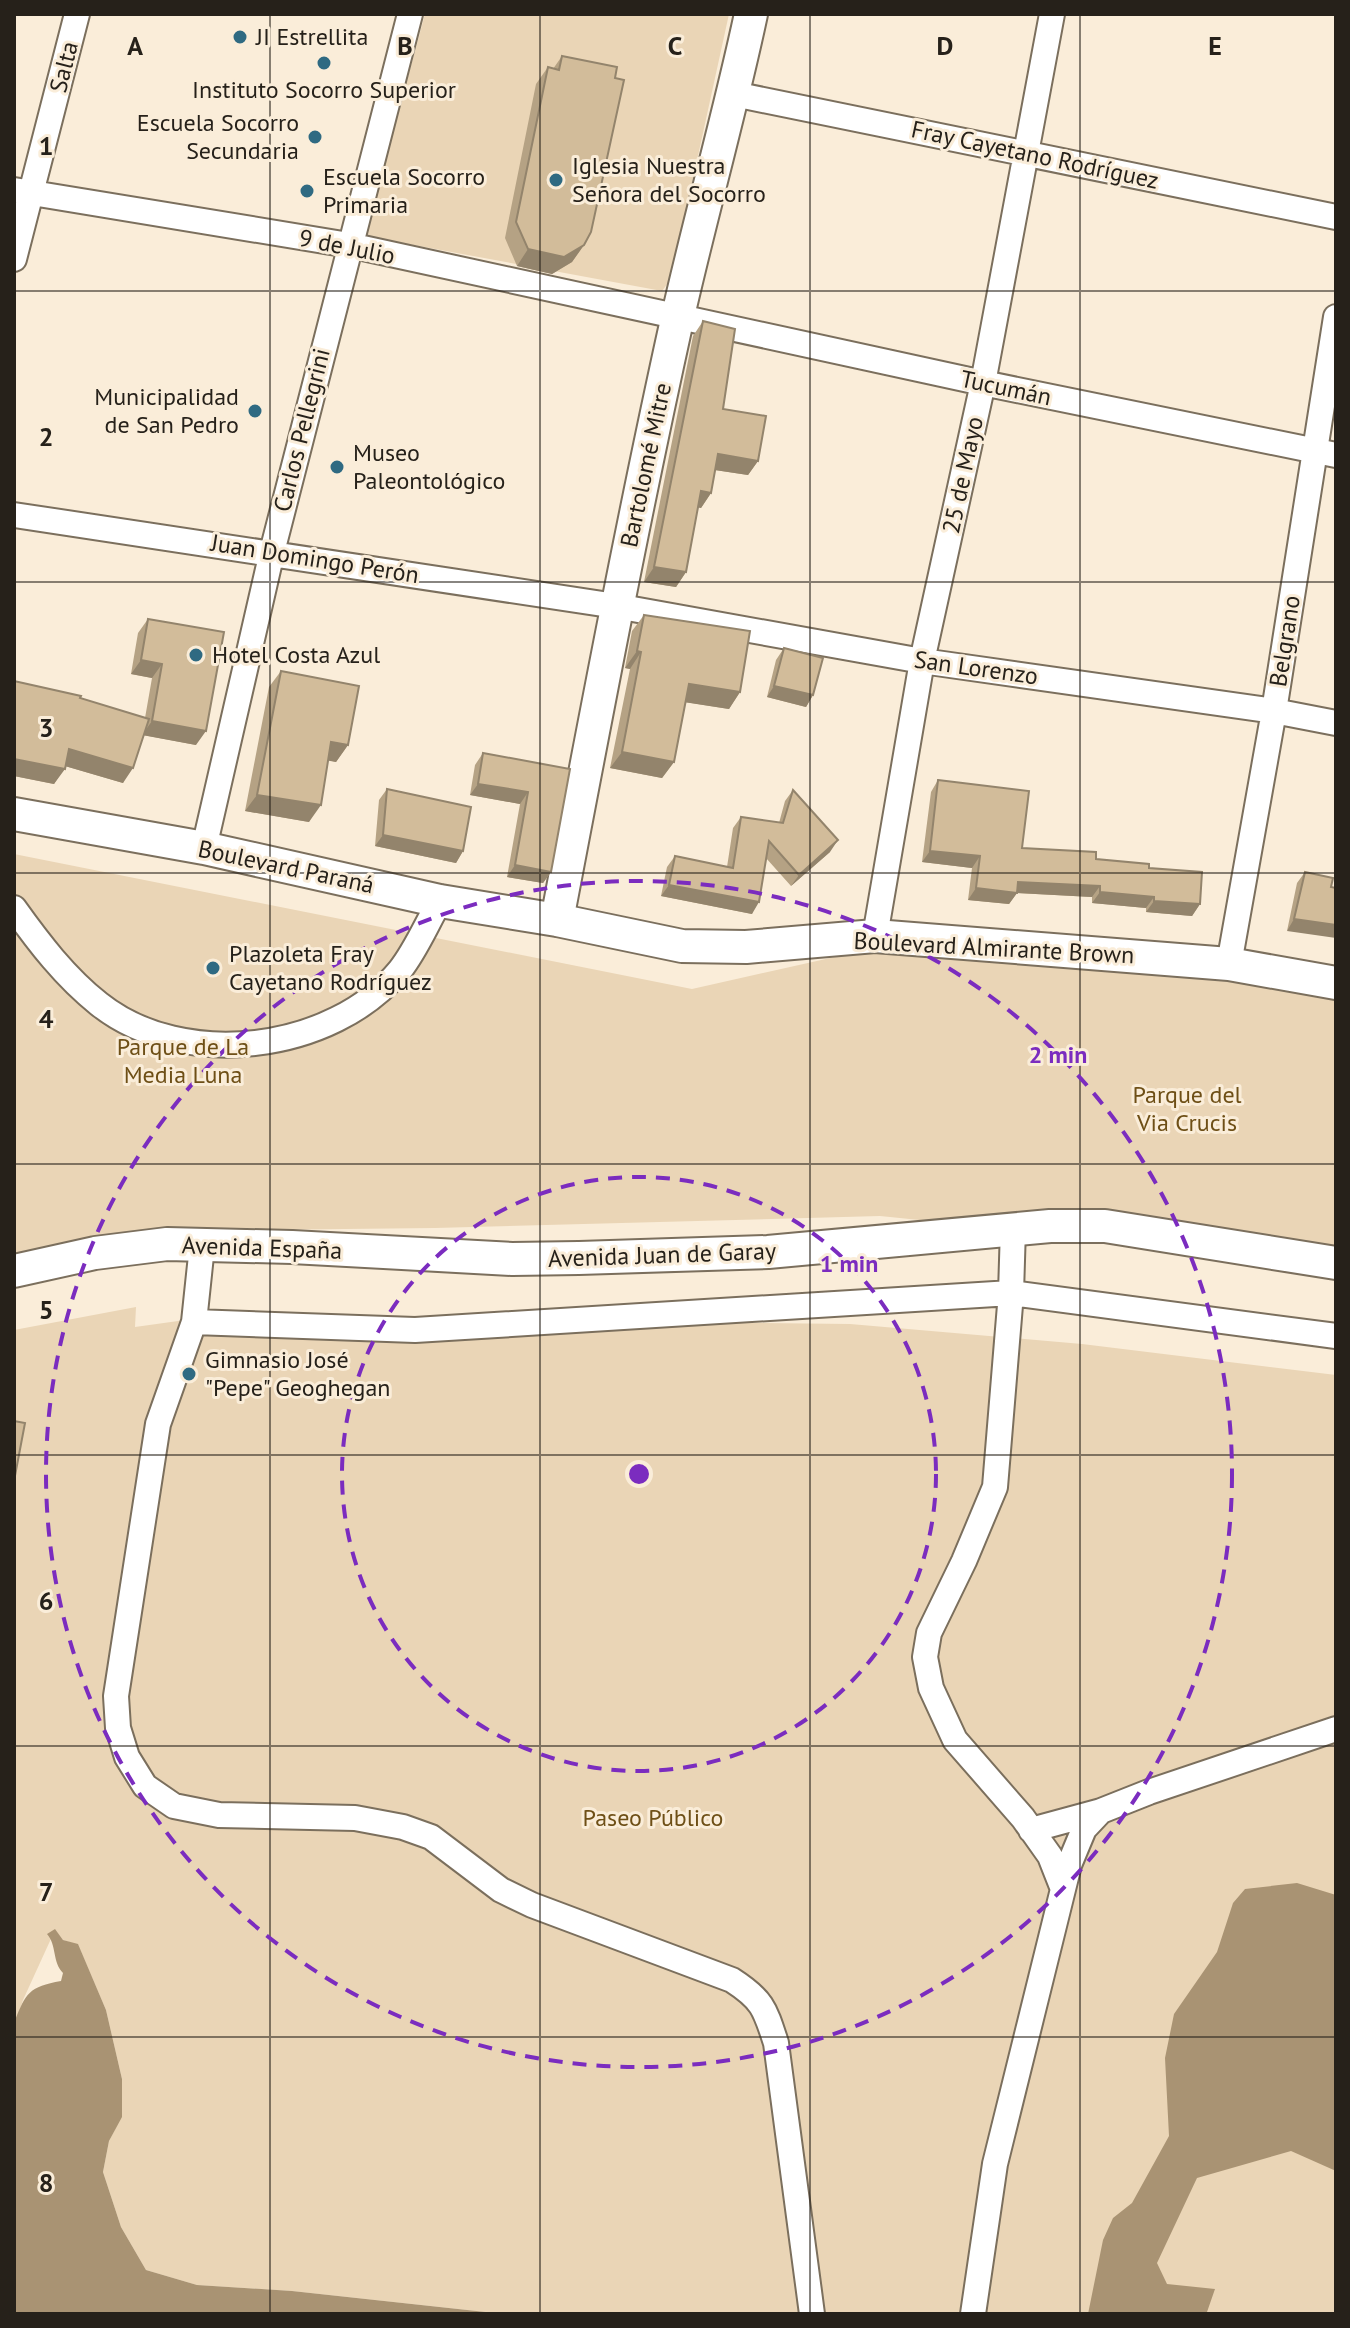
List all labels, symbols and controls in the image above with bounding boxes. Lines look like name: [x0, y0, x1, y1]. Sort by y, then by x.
place label: JI Estrellita: [255, 21, 368, 52]
marker: JI Estrellita: [231, 28, 249, 46]
text: A: [127, 29, 143, 62]
text: B: [397, 29, 413, 62]
text: C: [668, 29, 682, 62]
text: D: [937, 29, 953, 62]
text: E: [1208, 29, 1222, 62]
street label: Salta: [42, 38, 85, 96]
marker: Instituto Socorro Superior: [315, 54, 333, 72]
place label: Instituto Socorro Superior: [192, 74, 456, 105]
place label: Escuela Socorro Secundaria: [137, 107, 299, 166]
street label: Fray Cayetano Rodríguez: [909, 113, 1162, 196]
marker: Escuela Socorro Secundaria: [306, 128, 324, 146]
text: 1: [39, 129, 53, 162]
place label: Iglesia Nuestra Señora del Socorro: [572, 150, 766, 209]
place label: Escuela Socorro Primaria: [323, 161, 485, 220]
marker: Iglesia Nuestra Señora del Socorro: [547, 171, 565, 189]
marker: Escuela Socorro Primaria: [298, 182, 316, 200]
street label: 9 de Julio: [296, 222, 398, 271]
street label: Carlos Pellegrini: [266, 345, 337, 515]
street label: Tucumán: [958, 363, 1054, 412]
street label: Bartolomé Mitre: [613, 380, 678, 550]
place label: Municipalidad de San Pedro: [94, 381, 239, 440]
marker: Municipalidad de San Pedro: [246, 402, 264, 420]
street label: 25 de Mayo: [935, 414, 990, 536]
text: 2: [39, 420, 53, 453]
place label: Museo Paleontológico: [353, 437, 505, 496]
marker: Museo Paleontológico: [328, 458, 346, 476]
street label: Juan Domingo Perón: [208, 527, 421, 590]
street label: Belgrano: [1262, 593, 1307, 689]
place label: Hotel Costa Azul: [212, 639, 380, 670]
street label: San Lorenzo: [912, 643, 1040, 692]
marker: Hotel Costa Azul: [187, 646, 205, 664]
text: 3: [39, 711, 53, 744]
street label: Boulevard Paraná: [195, 833, 377, 900]
street label: Boulevard Almirante Brown: [853, 925, 1135, 970]
place label: Plazoleta Fray Cayetano Rodríguez: [229, 938, 432, 997]
marker: Plazoleta Fray Cayetano Rodríguez: [204, 959, 222, 977]
text: 4: [39, 1002, 54, 1035]
park label: Parque de La Media Luna: [117, 1031, 249, 1090]
text: 2 min: [1029, 1039, 1087, 1070]
park label: Parque del Via Crucis: [1132, 1079, 1242, 1138]
street label: Avenida España: [181, 1229, 343, 1266]
street label: Avenida Juan de Garay: [547, 1235, 777, 1274]
text: 1 min: [820, 1248, 878, 1279]
text: 5: [39, 1293, 53, 1326]
place label: Gimnasio José "Pepe" Geoghegan: [205, 1344, 391, 1403]
marker: Gimnasio José "Pepe" Geoghegan: [180, 1365, 198, 1383]
centre of rings: [625, 1460, 653, 1488]
text: 6: [39, 1584, 53, 1617]
park label: Paseo Público: [583, 1802, 723, 1833]
text: 7: [39, 1875, 53, 1908]
text: 8: [39, 2166, 53, 2199]

